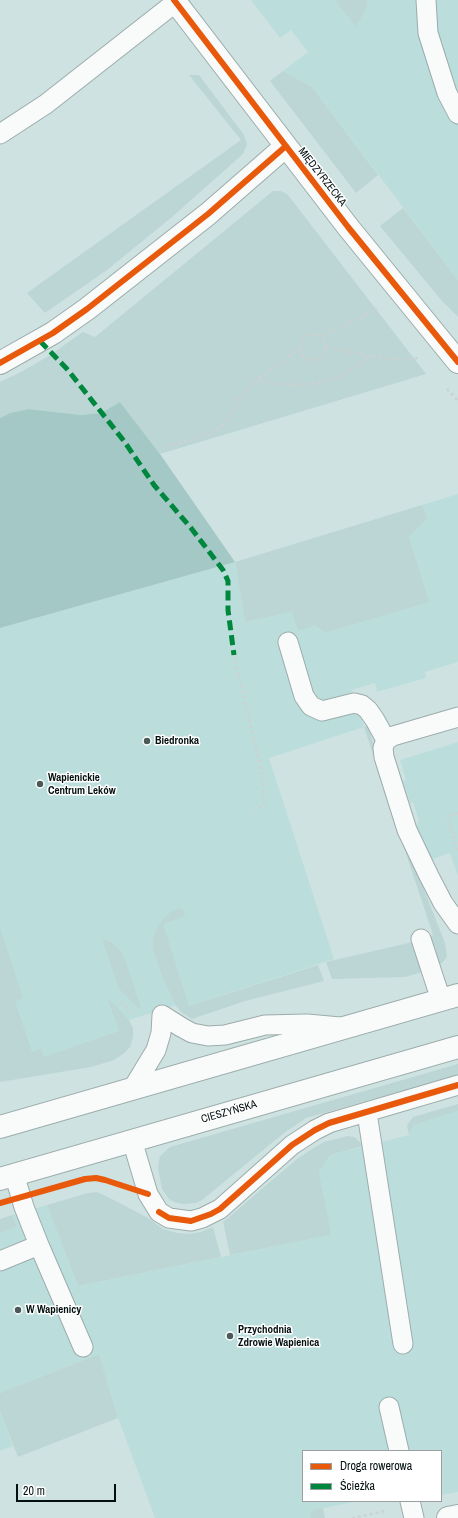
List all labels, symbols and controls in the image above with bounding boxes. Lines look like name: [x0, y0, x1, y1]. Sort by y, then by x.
street label: MIĘDZYRZECKA: [295, 145, 349, 209]
place label: Biedronka: [155, 734, 199, 748]
marker: Biedronka: [142, 736, 152, 746]
place label: Wapienickie Centrum Leków: [48, 771, 116, 797]
marker: Wapienickie Centrum Leków: [35, 779, 45, 789]
street label: CIESZYŃSKA: [200, 1098, 258, 1126]
place label: W Wapienicy: [26, 1303, 81, 1317]
marker: W Wapienicy: [13, 1305, 23, 1315]
place label: Przychodnia Zdrowie Wapienica: [238, 1323, 319, 1349]
marker: Przychodnia Zdrowie Wapienica: [225, 1331, 235, 1341]
legend: [302, 1450, 442, 1502]
text: Droga rowerowa: [340, 1458, 412, 1474]
scale bar: [18, 1476, 118, 1502]
text: Ścieżka: [340, 1478, 375, 1494]
text: 20 m: [23, 1483, 45, 1499]

